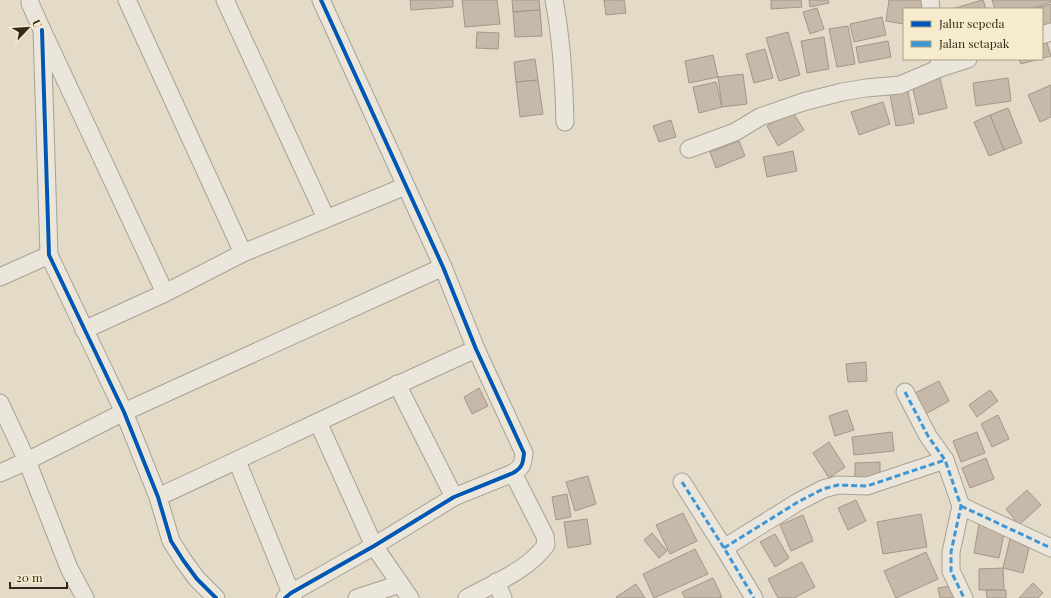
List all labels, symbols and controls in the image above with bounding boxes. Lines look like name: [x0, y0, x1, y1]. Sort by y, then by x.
north arrow: [8, 8, 48, 48]
legend: [903, 8, 1043, 60]
text: Jalur sepeda: [938, 15, 1005, 31]
text: U: [29, 17, 46, 31]
text: Jalan setapak: [938, 35, 1010, 51]
scale bar: [10, 564, 67, 590]
text: 20 m: [16, 569, 43, 585]

